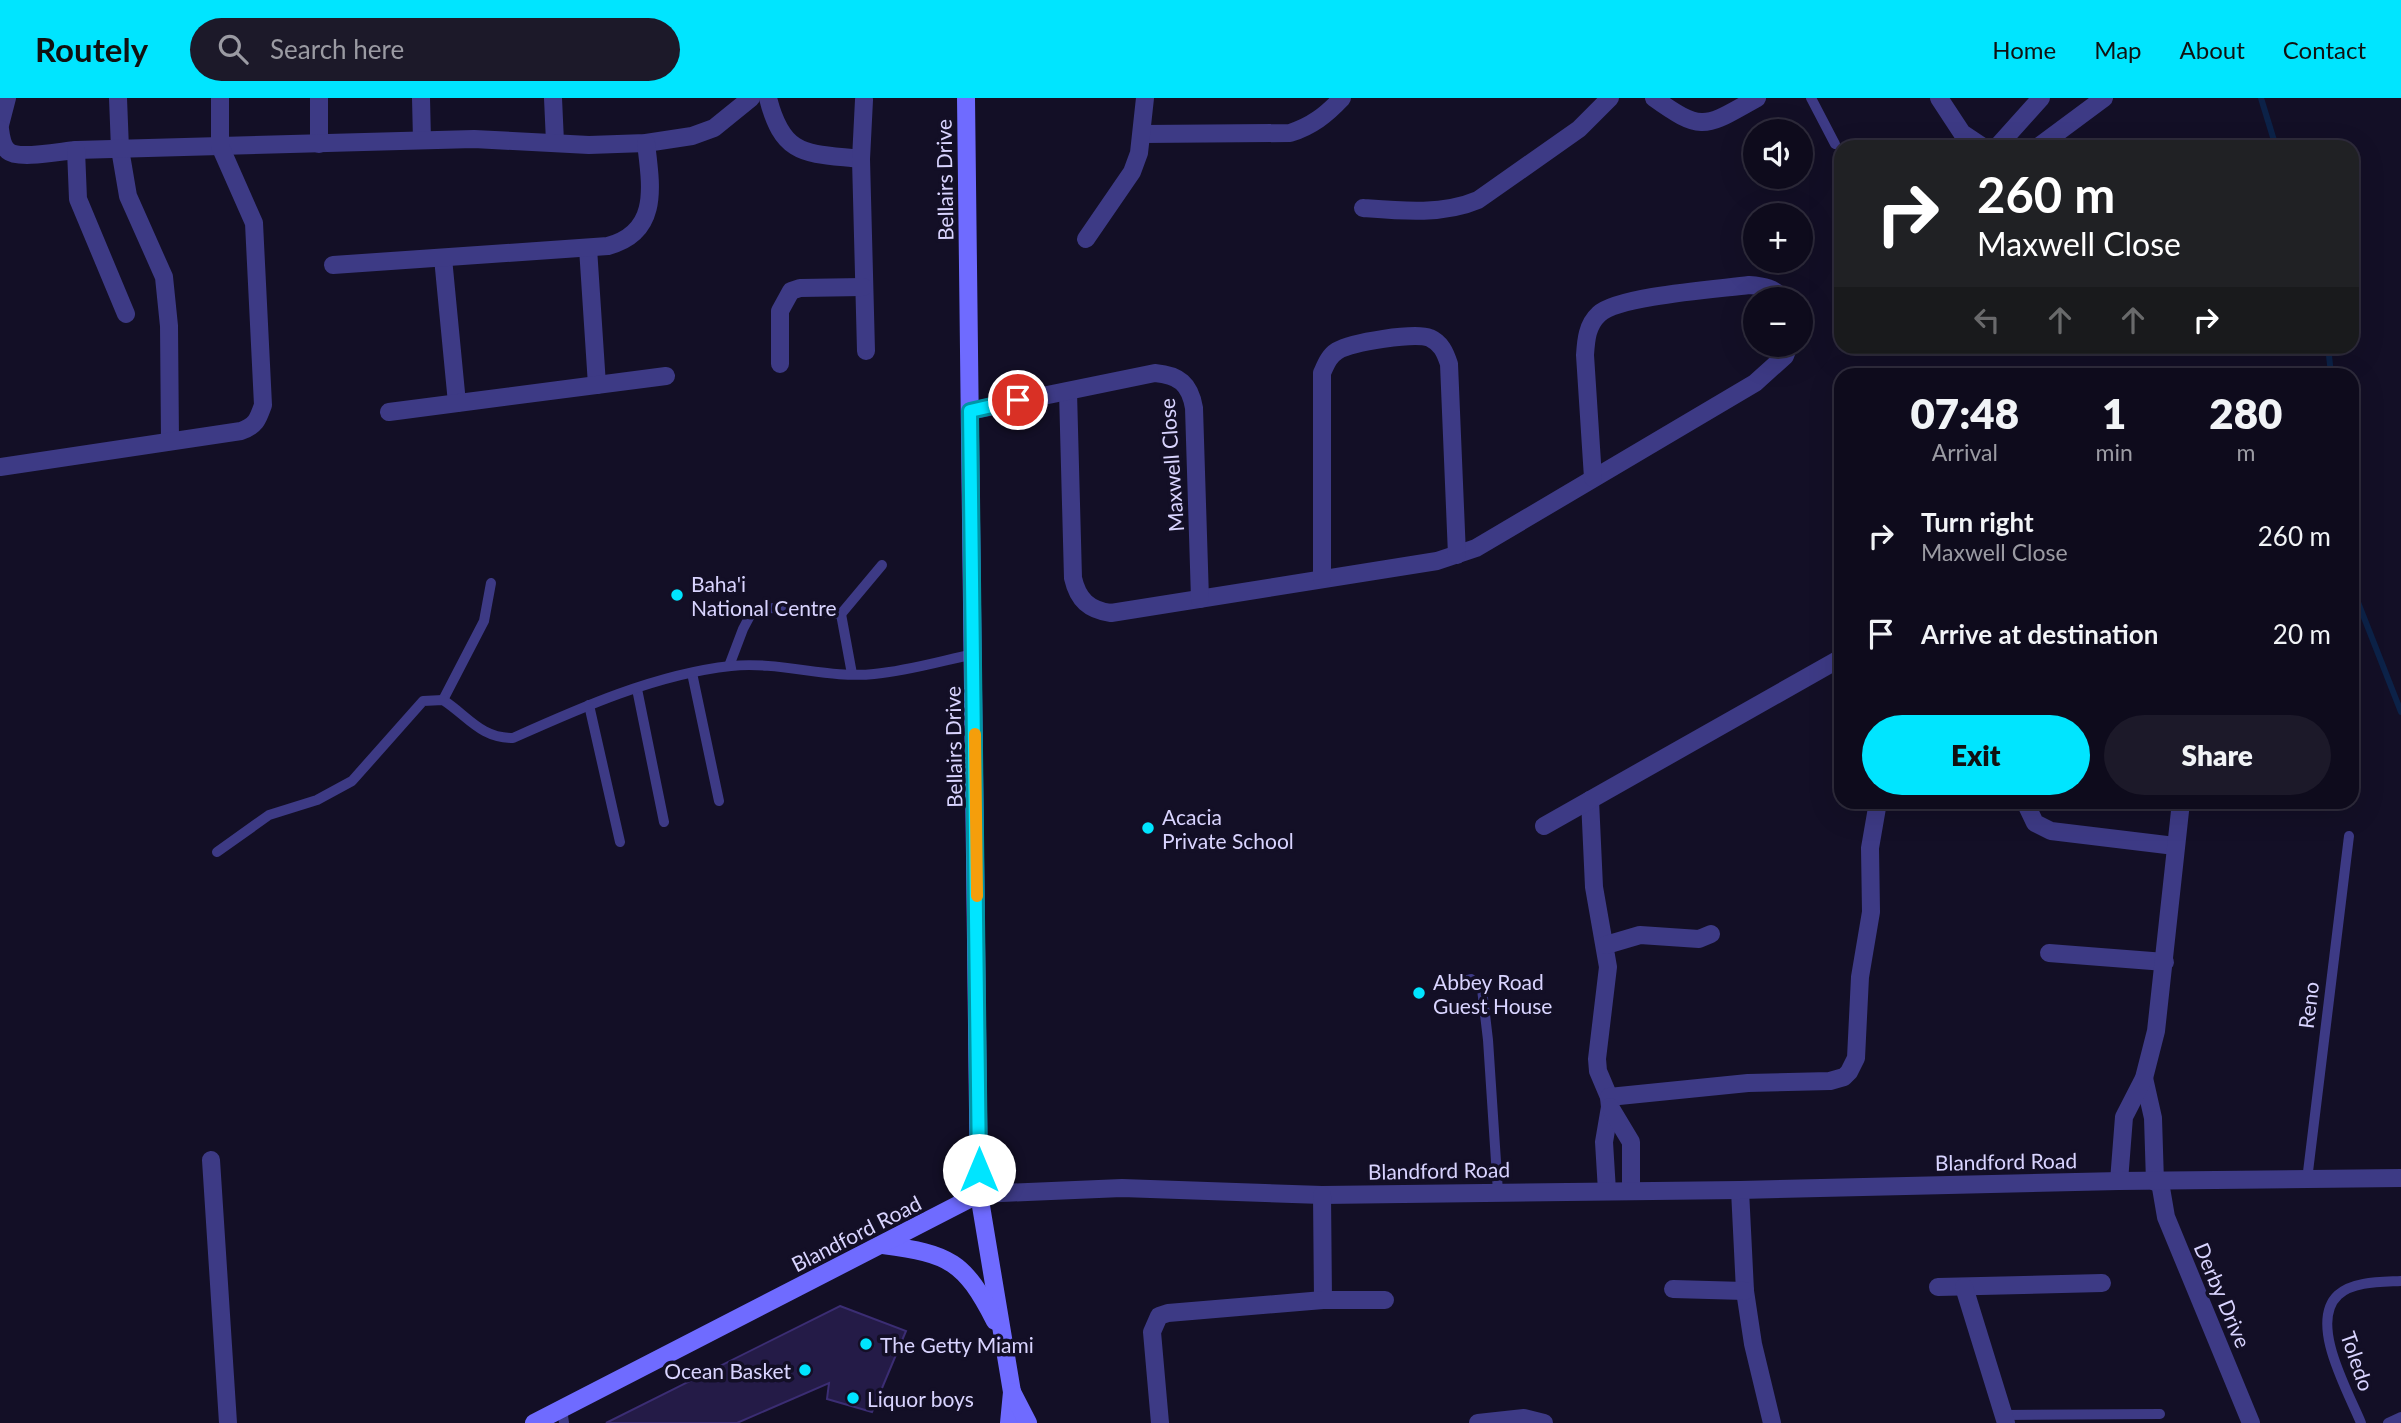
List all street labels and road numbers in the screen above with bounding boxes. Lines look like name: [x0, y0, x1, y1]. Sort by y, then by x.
street label: Bellairs Drive: [930, 119, 958, 241]
street label: Maxwell Close: [1154, 397, 1188, 533]
street label: Bellairs Drive: [939, 686, 967, 808]
street label: Reno: [2293, 980, 2323, 1030]
street label: Blandford Road: [1935, 1147, 2077, 1175]
street label: Blandford Road: [1368, 1156, 1510, 1184]
street label: Blandford Road: [787, 1190, 925, 1276]
street label: Derby Drive: [2190, 1239, 2256, 1351]
street label: Toledo: [2336, 1328, 2380, 1394]

